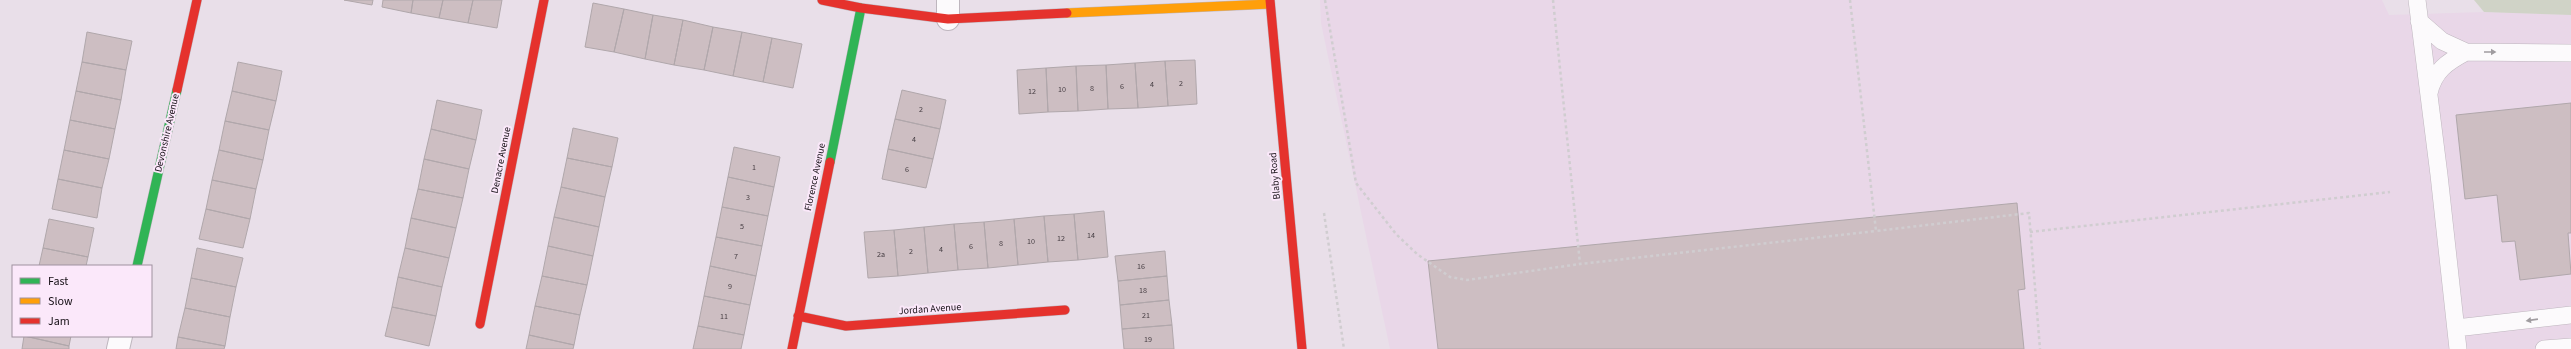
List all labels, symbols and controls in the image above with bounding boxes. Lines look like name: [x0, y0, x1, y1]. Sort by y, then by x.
one-way arrow: [2484, 49, 2497, 55]
house number: 2: [1179, 78, 1183, 89]
house number: 4: [1150, 79, 1154, 90]
house number: 6: [1120, 81, 1124, 92]
house number: 8: [1090, 83, 1094, 94]
house number: 10: [1058, 84, 1066, 95]
house number: 12: [1028, 86, 1036, 97]
street label: Devonshire Avenue: [151, 92, 183, 174]
house number: 2: [919, 104, 923, 115]
street label: Denacre Avenue: [488, 126, 514, 194]
house number: 4: [912, 134, 916, 145]
street label: Florence Avenue: [801, 142, 829, 212]
street label: Blaby Road: [1266, 152, 1284, 200]
house number: 1: [752, 162, 756, 173]
house number: 6: [905, 164, 909, 175]
house number: 3: [746, 192, 750, 203]
house number: 5: [740, 221, 744, 232]
house number: 14: [1087, 230, 1095, 241]
house number: 12: [1057, 233, 1065, 244]
house number: 10: [1027, 236, 1035, 247]
house number: 8: [999, 238, 1003, 249]
house number: 6: [969, 241, 973, 252]
house number: 4: [939, 244, 943, 255]
house number: 2: [909, 246, 913, 257]
house number: 2a: [877, 249, 885, 260]
house number: 7: [734, 251, 738, 262]
house number: 16: [1137, 261, 1145, 272]
legend: [12, 265, 152, 337]
text: Fast: [48, 273, 68, 290]
house number: 9: [728, 281, 732, 292]
house number: 18: [1139, 285, 1147, 296]
text: Slow: [48, 293, 73, 310]
street label: Jordan Avenue: [898, 300, 962, 318]
house number: 21: [1142, 310, 1150, 321]
house number: 11: [720, 311, 728, 322]
text: Jam: [48, 313, 70, 330]
one-way arrow: [2526, 317, 2538, 323]
house number: 19: [1144, 334, 1152, 345]

